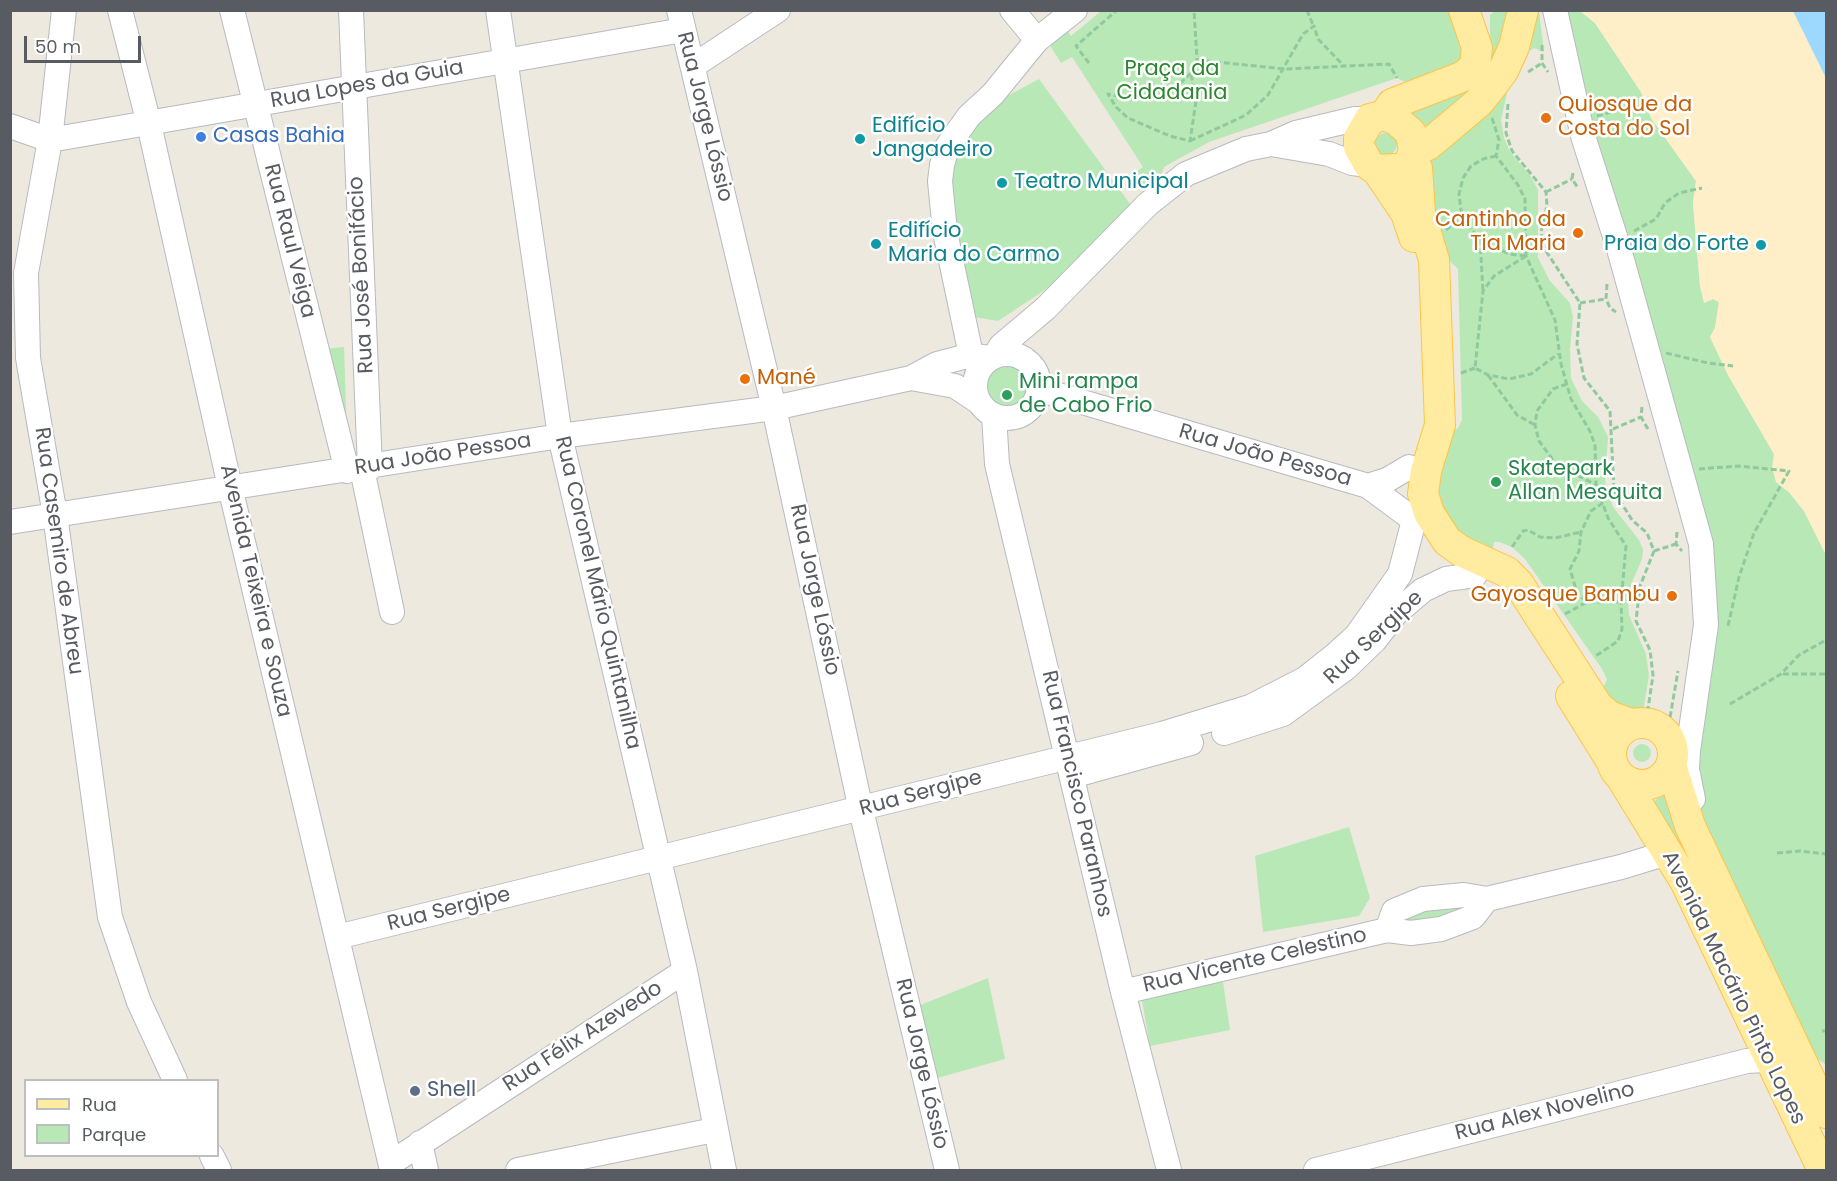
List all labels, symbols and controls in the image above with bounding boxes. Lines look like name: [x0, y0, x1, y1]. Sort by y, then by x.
scale bar: [27, 24, 144, 62]
street label: Rua Jorge Lóssio: [671, 29, 737, 205]
text: 50 m: [35, 34, 81, 59]
street label: Rua Lopes da Guia: [269, 56, 465, 114]
park label: Praça da Cidadania: [1117, 57, 1227, 107]
place label: Quiosque da Costa do Sol: [1558, 93, 1692, 143]
marker: Quiosque da Costa do Sol: [1539, 111, 1553, 125]
place label: Edifício Jangadeiro: [872, 114, 993, 164]
place label: Casas Bahia: [213, 124, 345, 150]
marker: Casas Bahia: [194, 130, 208, 144]
marker: Edifício Jangadeiro: [853, 132, 867, 146]
street label: Rua Raul Veiga: [258, 161, 320, 321]
place label: Teatro Municipal: [1014, 170, 1189, 196]
street label: Rua José Bonifácio: [344, 176, 380, 374]
marker: Teatro Municipal: [995, 176, 1009, 190]
place label: Cantinho da Tia Maria: [1435, 208, 1566, 258]
place label: Edifício Maria do Carmo: [888, 219, 1060, 269]
marker: Cantinho da Tia Maria: [1571, 226, 1585, 240]
place label: Praia do Forte: [1604, 232, 1749, 258]
marker: Edifício Maria do Carmo: [869, 237, 883, 251]
marker: Praia do Forte: [1754, 238, 1768, 252]
place label: Mané: [757, 366, 816, 392]
place label: Mini rampa de Cabo Frio: [1019, 370, 1152, 420]
marker: Mané: [738, 372, 752, 386]
marker: Mini rampa de Cabo Frio: [1000, 388, 1014, 402]
street label: Rua João Pessoa: [1176, 419, 1354, 493]
street label: Rua Casemiro de Abreu: [28, 426, 88, 676]
street label: Rua João Pessoa: [353, 429, 533, 481]
street label: Rua Coronel Mário Quintanilha: [549, 434, 645, 752]
place label: Skatepark Allan Mesquita: [1508, 457, 1662, 507]
street label: Avenida Teixeira e Souza: [214, 462, 296, 720]
marker: Skatepark Allan Mesquita: [1489, 475, 1503, 489]
street label: Rua Jorge Lóssio: [784, 502, 844, 678]
place label: Gayosque Bambu: [1471, 583, 1660, 609]
street label: Rua Sergipe: [1319, 586, 1429, 690]
marker: Gayosque Bambu: [1665, 589, 1679, 603]
street label: Rua Francisco Paranhos: [1035, 668, 1117, 920]
street label: Rua Sergipe: [857, 766, 985, 822]
street label: Avenida Macário Pinto Lopes: [1656, 847, 1810, 1129]
street label: Rua Sergipe: [385, 883, 513, 937]
street label: Rua Vicente Celestino: [1141, 923, 1369, 999]
street label: Rua Félix Azevedo: [499, 976, 667, 1098]
street label: Rua Jorge Lóssio: [889, 976, 953, 1152]
street label: Rua Alex Novelino: [1453, 1077, 1637, 1147]
place label: Shell: [427, 1078, 476, 1104]
legend: [24, 1079, 219, 1157]
marker: Shell: [408, 1084, 422, 1098]
text: Rua: [82, 1092, 117, 1117]
text: Parque: [82, 1122, 146, 1147]

